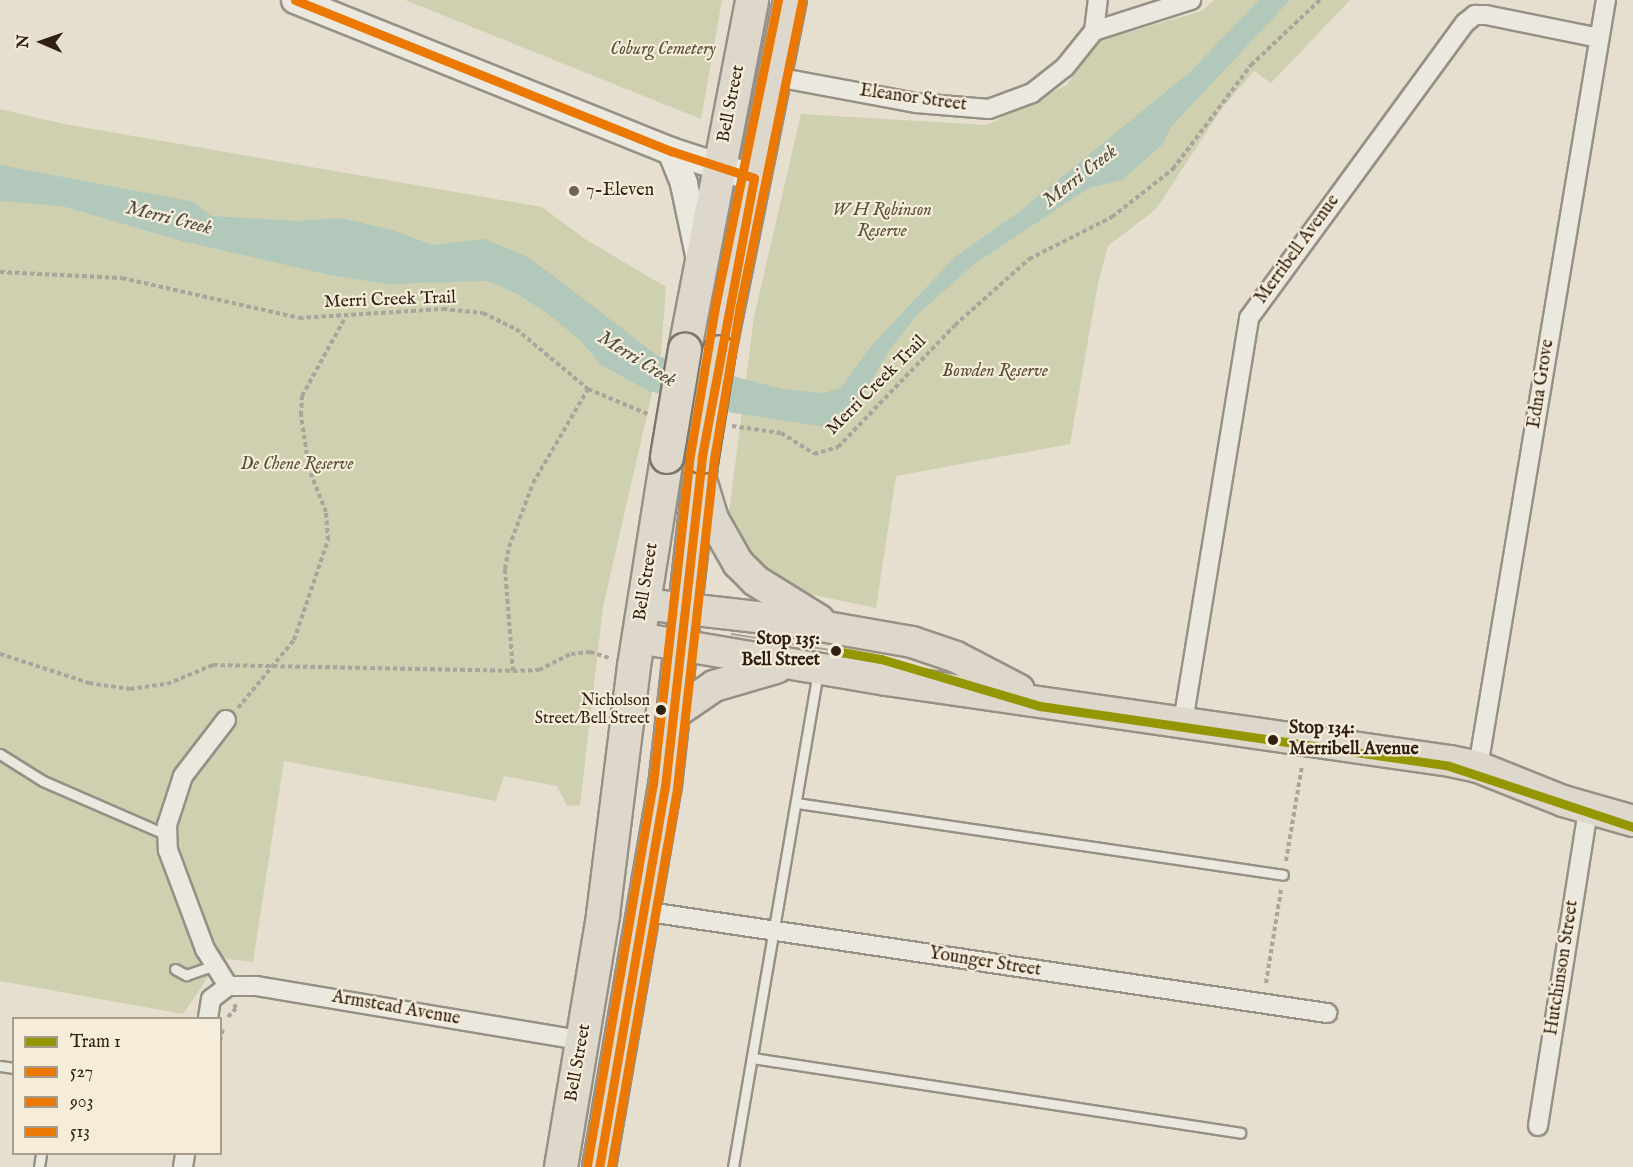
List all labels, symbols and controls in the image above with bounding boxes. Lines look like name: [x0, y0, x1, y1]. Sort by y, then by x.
north arrow: [12, 12, 72, 72]
text: N: [14, 34, 34, 49]
park label: Coburg Cemetery: [610, 39, 716, 61]
street label: Bell Street: [714, 63, 750, 145]
street label: Eleanor Street: [858, 81, 968, 117]
water label: Merri Creek: [1038, 139, 1122, 213]
place label: 7-Eleven: [586, 180, 654, 202]
marker: 7-Eleven: [567, 184, 581, 198]
street label: Merribell Avenue: [1251, 191, 1345, 309]
water label: Merri Creek: [123, 196, 215, 240]
park label: W H Robinson Reserve: [832, 201, 932, 244]
street label: Merri Creek Trail: [323, 288, 457, 314]
water label: Merri Creek: [593, 326, 681, 392]
street label: Merri Creek Trail: [823, 332, 931, 440]
street label: Edna Grove: [1524, 338, 1560, 430]
park label: Bowden Reserve: [942, 361, 1048, 383]
park label: De Chene Reserve: [241, 454, 353, 476]
street label: Bell Street: [630, 541, 664, 623]
place label: Stop 135: Bell Street: [741, 630, 820, 672]
marker: Stop 135: Bell Street: [825, 640, 847, 662]
place label: Nicholson Street/Bell Street: [535, 691, 650, 729]
marker: Nicholson Street/Bell Street: [655, 704, 667, 716]
place label: Stop 134: Merribell Avenue: [1289, 719, 1419, 762]
marker: Stop 134: Merribell Avenue: [1262, 729, 1284, 751]
street label: Hutchinson Street: [1542, 899, 1584, 1037]
street label: Younger Street: [928, 943, 1042, 983]
street label: Armstead Avenue: [330, 987, 462, 1031]
legend: [12, 1017, 222, 1155]
street label: Bell Street: [562, 1022, 596, 1104]
text: Tram 1: [70, 1031, 121, 1054]
text: 527: [70, 1061, 93, 1084]
text: 903: [70, 1091, 93, 1114]
text: 513: [70, 1121, 90, 1144]

